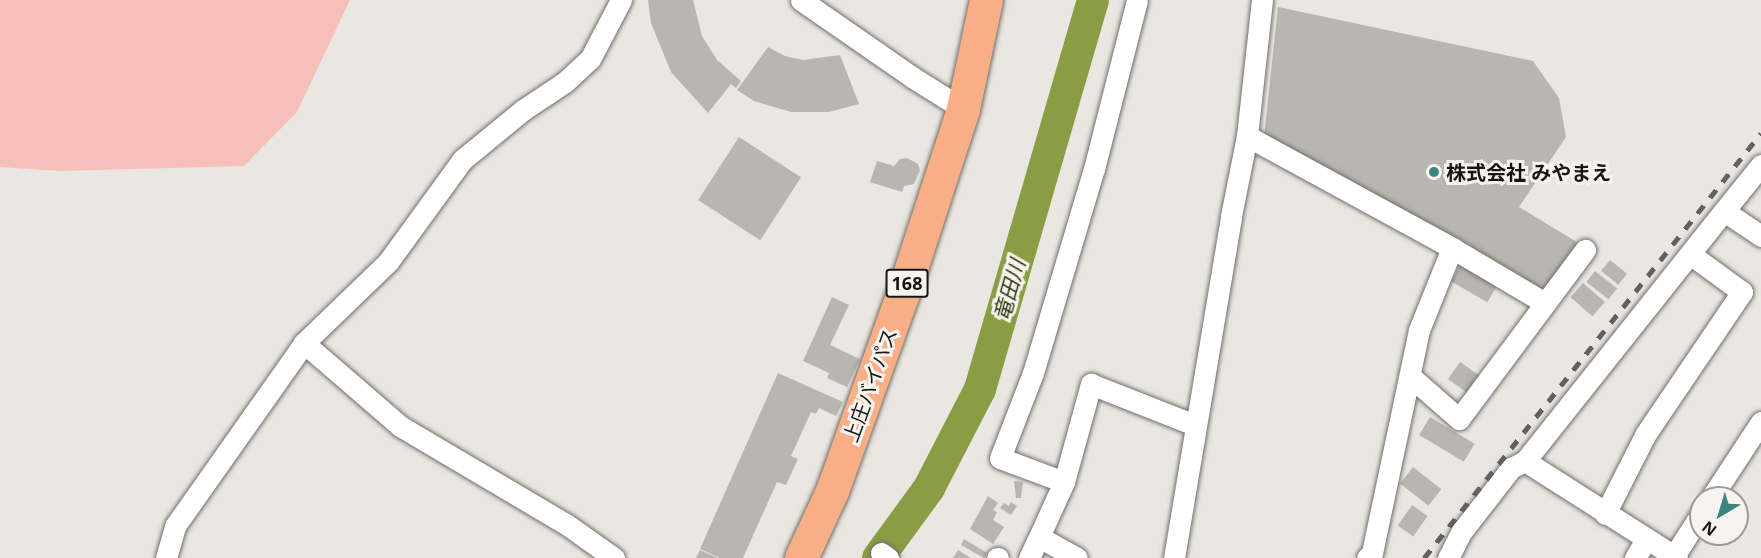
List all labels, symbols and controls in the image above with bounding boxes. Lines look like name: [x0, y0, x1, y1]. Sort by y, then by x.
place label: 株式会社 みやまえ: [1446, 160, 1611, 184]
marker: 株式会社 みやまえ: [1427, 165, 1441, 179]
water label: 竜田川: [988, 256, 1030, 324]
road number: 168: [884, 268, 930, 298]
street label: 上庄バイパス: [838, 325, 902, 445]
north arrow: [1689, 486, 1749, 546]
text: N: [1697, 516, 1721, 541]

